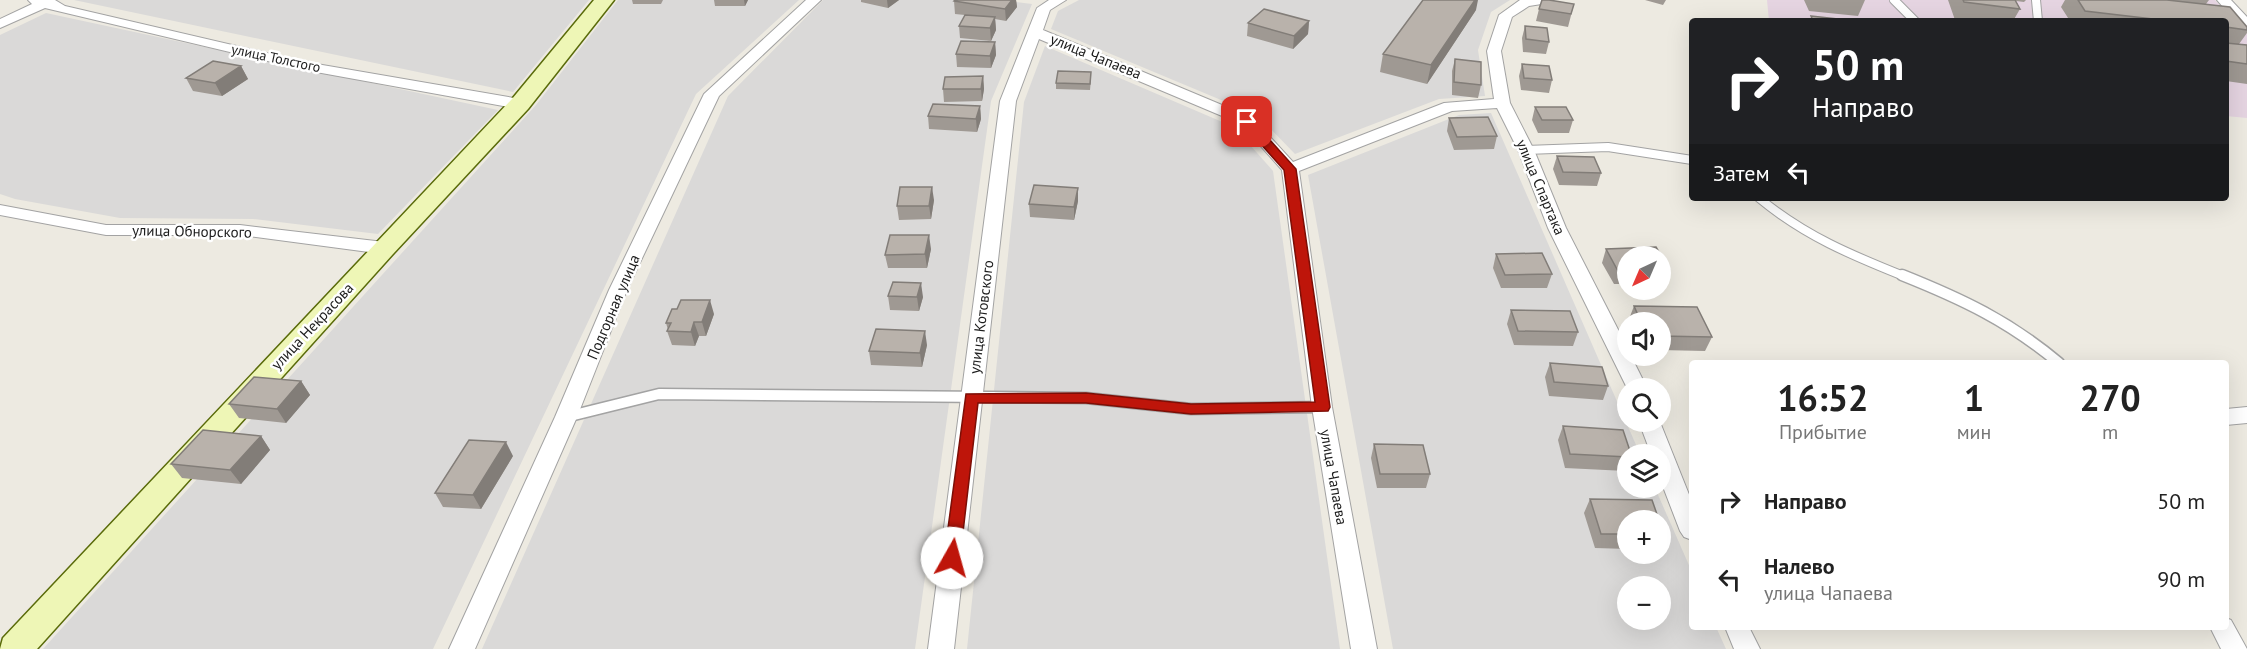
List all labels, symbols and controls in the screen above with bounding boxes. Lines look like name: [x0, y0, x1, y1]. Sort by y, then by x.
street label: улица Чапаева: [1048, 29, 1144, 83]
text: 50 m: [1812, 37, 1904, 92]
street label: улица Толстого: [230, 40, 322, 76]
icon: right: [1713, 42, 1791, 120]
text: Направо: [1812, 90, 1914, 124]
pin: [1221, 96, 1272, 147]
icon: arrive: [1230, 105, 1263, 138]
street label: улица Спартака: [1512, 136, 1570, 238]
icon: left: [1782, 156, 1815, 189]
text: Затем: [1713, 159, 1770, 187]
street label: улица Обнорского: [132, 220, 252, 242]
north arrow: [1617, 246, 1671, 300]
map controls: [1617, 246, 1671, 630]
street label: Подгорная улица: [582, 252, 644, 362]
street label: улица Котовского: [965, 259, 997, 375]
street label: улица Некрасова: [267, 279, 357, 373]
button: sound: [1617, 312, 1671, 366]
text: 16:52: [1777, 374, 1869, 421]
text: 1: [1964, 374, 1984, 421]
text: 270: [2080, 374, 2141, 421]
button: search: [1617, 378, 1671, 432]
text: Прибытие: [1779, 419, 1867, 445]
text: мин: [1957, 419, 1991, 445]
text: m: [2102, 419, 2118, 445]
street label: улица Чапаева: [1316, 428, 1352, 526]
button: layers: [1617, 444, 1671, 498]
icon: right: [1713, 485, 1746, 518]
text: Направо: [1764, 487, 1847, 515]
text: 50 m: [2157, 487, 2205, 515]
button: +: [1617, 510, 1671, 564]
position arrow: [920, 526, 984, 590]
text: Налево: [1764, 552, 1835, 580]
icon: left: [1713, 563, 1746, 596]
text: 90 m: [2157, 565, 2205, 593]
button: −: [1617, 576, 1671, 630]
text: улица Чапаева: [1764, 580, 1893, 606]

